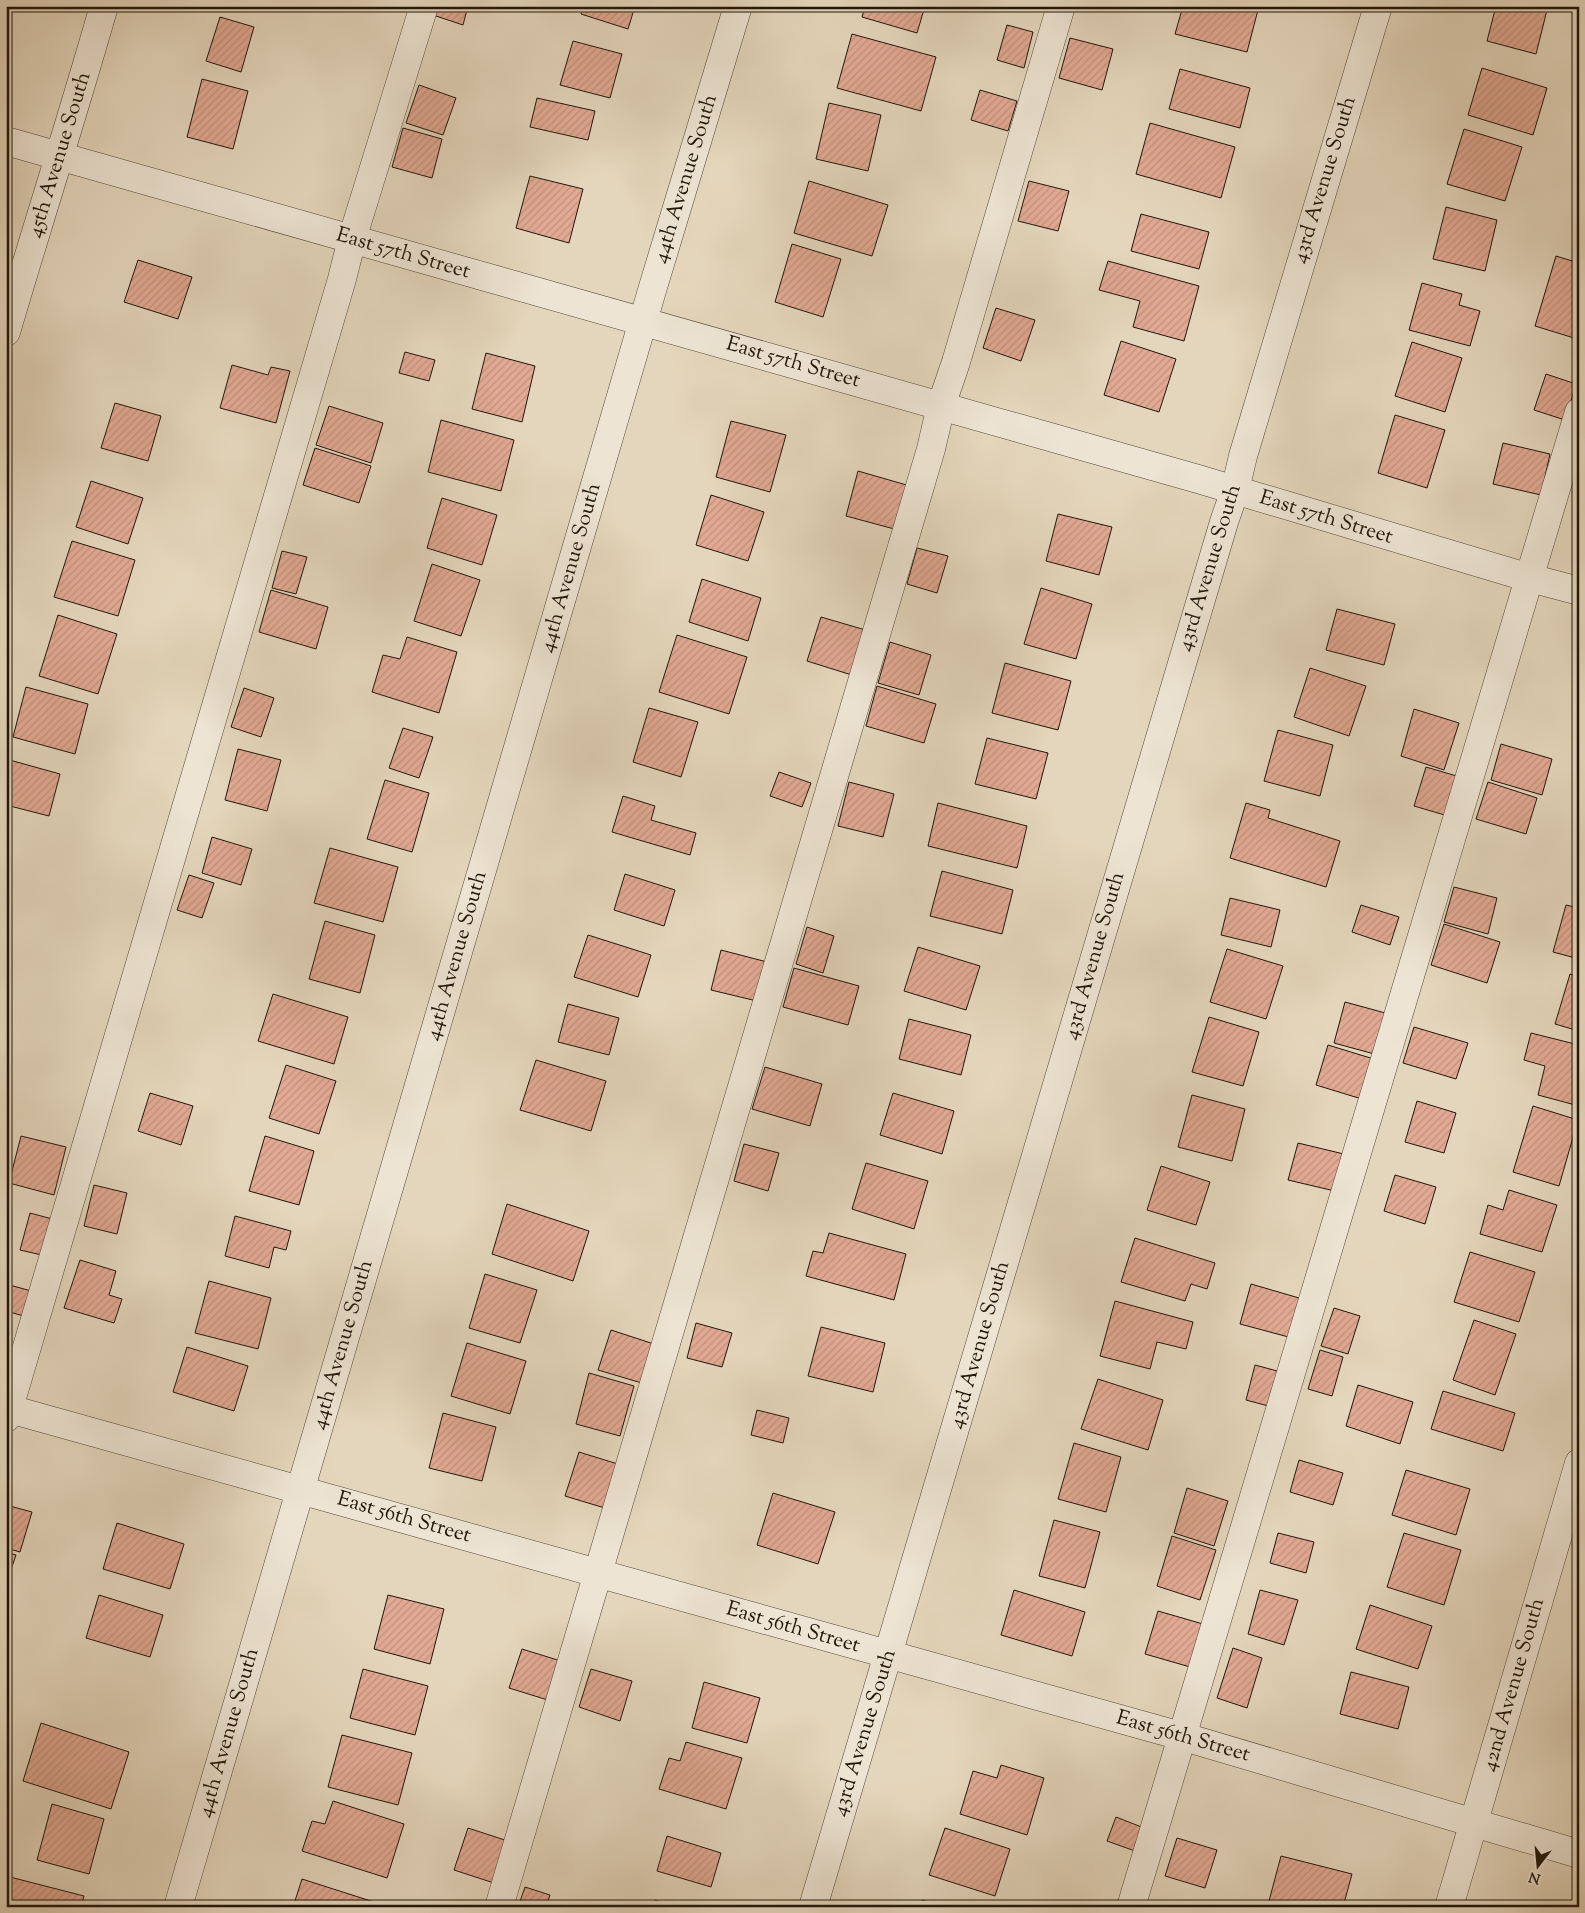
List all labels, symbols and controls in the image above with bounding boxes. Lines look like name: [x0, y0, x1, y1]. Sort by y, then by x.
street label: 45th Avenue South: [21, 68, 99, 242]
street label: 44th Avenue South: [646, 91, 726, 267]
street label: 43rd Avenue South: [1285, 93, 1365, 267]
street label: East 57th Street: [332, 221, 474, 287]
street label: East 57th Street: [722, 330, 864, 396]
street label: 44th Avenue South: [532, 480, 610, 656]
street label: 43rd Avenue South: [1170, 481, 1250, 655]
street label: East 57th Street: [1256, 483, 1396, 553]
street label: 44th Avenue South: [418, 868, 496, 1044]
street label: 43rd Avenue South: [1057, 869, 1133, 1043]
street label: 44th Avenue South: [304, 1257, 382, 1433]
street label: 43rd Avenue South: [942, 1258, 1018, 1432]
street label: East 56th Street: [334, 1485, 474, 1551]
street label: East 56th Street: [723, 1595, 863, 1661]
street label: 42nd Avenue South: [1475, 1595, 1553, 1775]
street label: 44th Avenue South: [190, 1645, 268, 1821]
street label: 43rd Avenue South: [825, 1646, 905, 1820]
street label: East 56th Street: [1113, 1704, 1253, 1770]
north arrow: [1512, 1840, 1562, 1890]
text: N: [1527, 1865, 1543, 1888]

